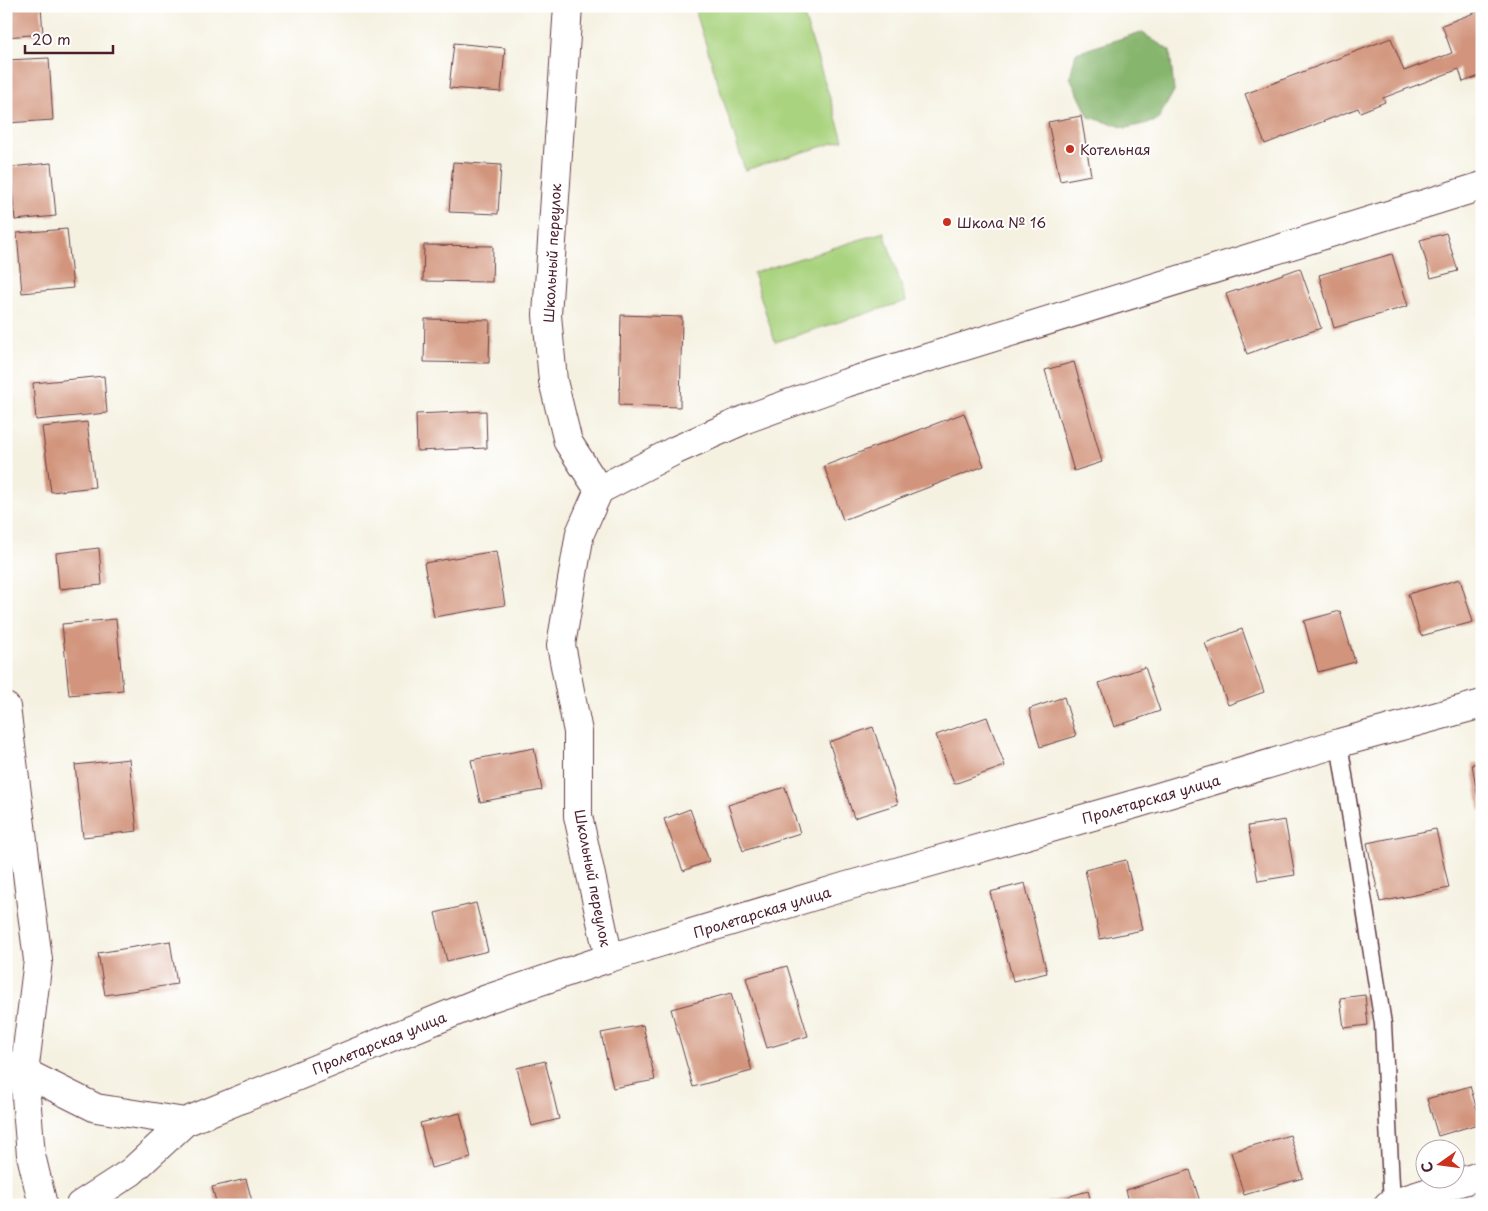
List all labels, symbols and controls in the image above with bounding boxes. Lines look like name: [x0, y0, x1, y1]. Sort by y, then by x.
scale bar: [25, 22, 112, 54]
text: 20 m: [32, 27, 71, 50]
place label: Котельная: [1080, 139, 1150, 160]
marker: Котельная: [1064, 143, 1076, 155]
street label: Школьный переулок: [538, 182, 566, 323]
place label: Школа № 16: [957, 212, 1046, 233]
marker: Школа № 16: [941, 216, 953, 228]
street label: Пролетарская улица: [1079, 769, 1223, 829]
street label: Школьный переулок: [569, 807, 617, 949]
street label: Пролетарская улица: [691, 881, 834, 943]
street label: Пролетарская улица: [309, 1006, 449, 1080]
north arrow: [1416, 1138, 1466, 1188]
text: С: [1415, 1160, 1438, 1175]

